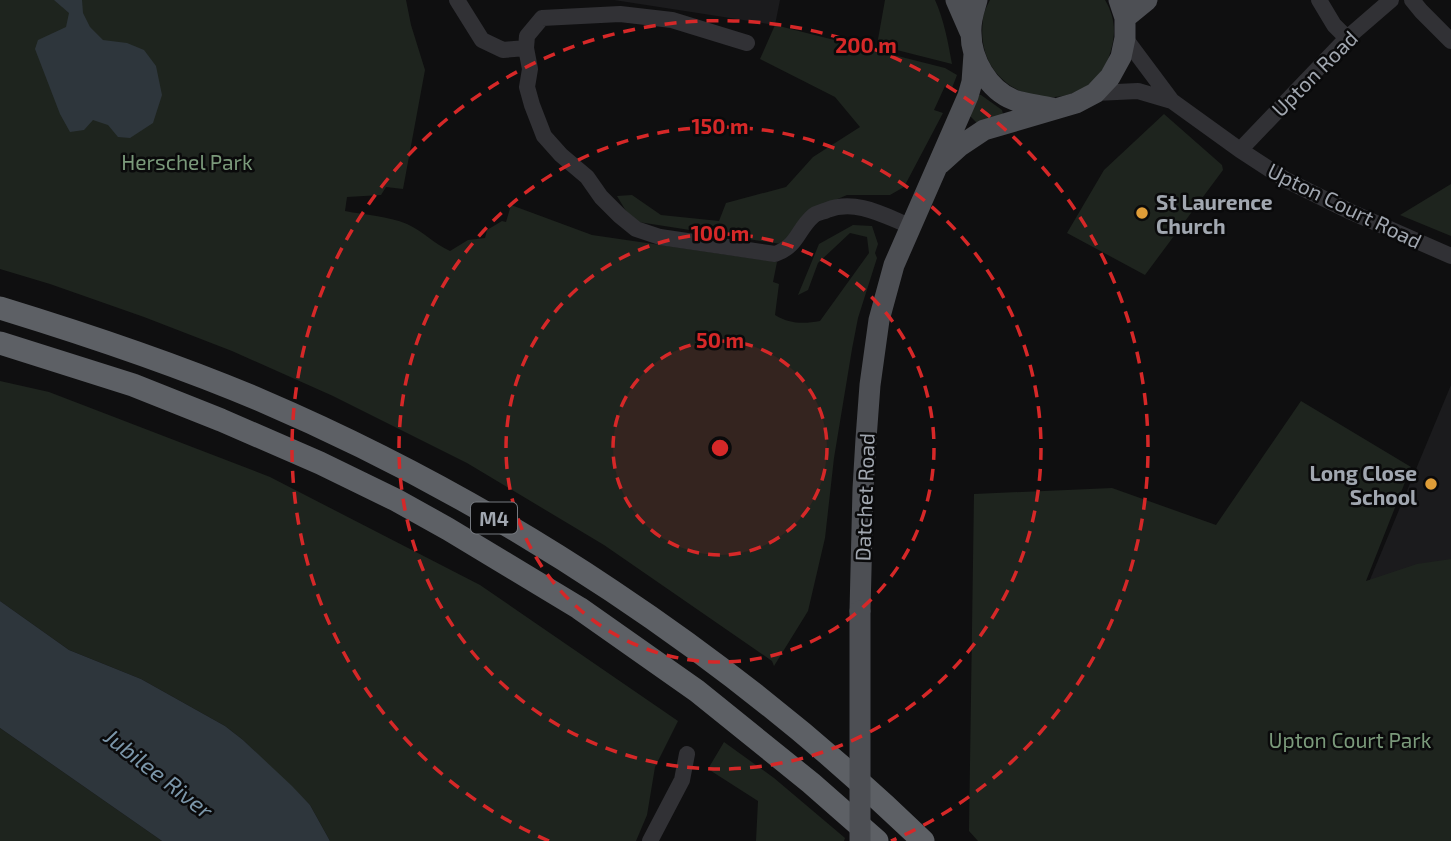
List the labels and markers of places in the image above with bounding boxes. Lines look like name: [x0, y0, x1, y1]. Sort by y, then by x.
place label: St Laurence Church: [1156, 189, 1273, 238]
marker: St Laurence Church: [1134, 205, 1150, 221]
centre of rings: [708, 436, 732, 460]
place label: Long Close School: [1309, 460, 1417, 509]
marker: Long Close School: [1423, 476, 1439, 492]

